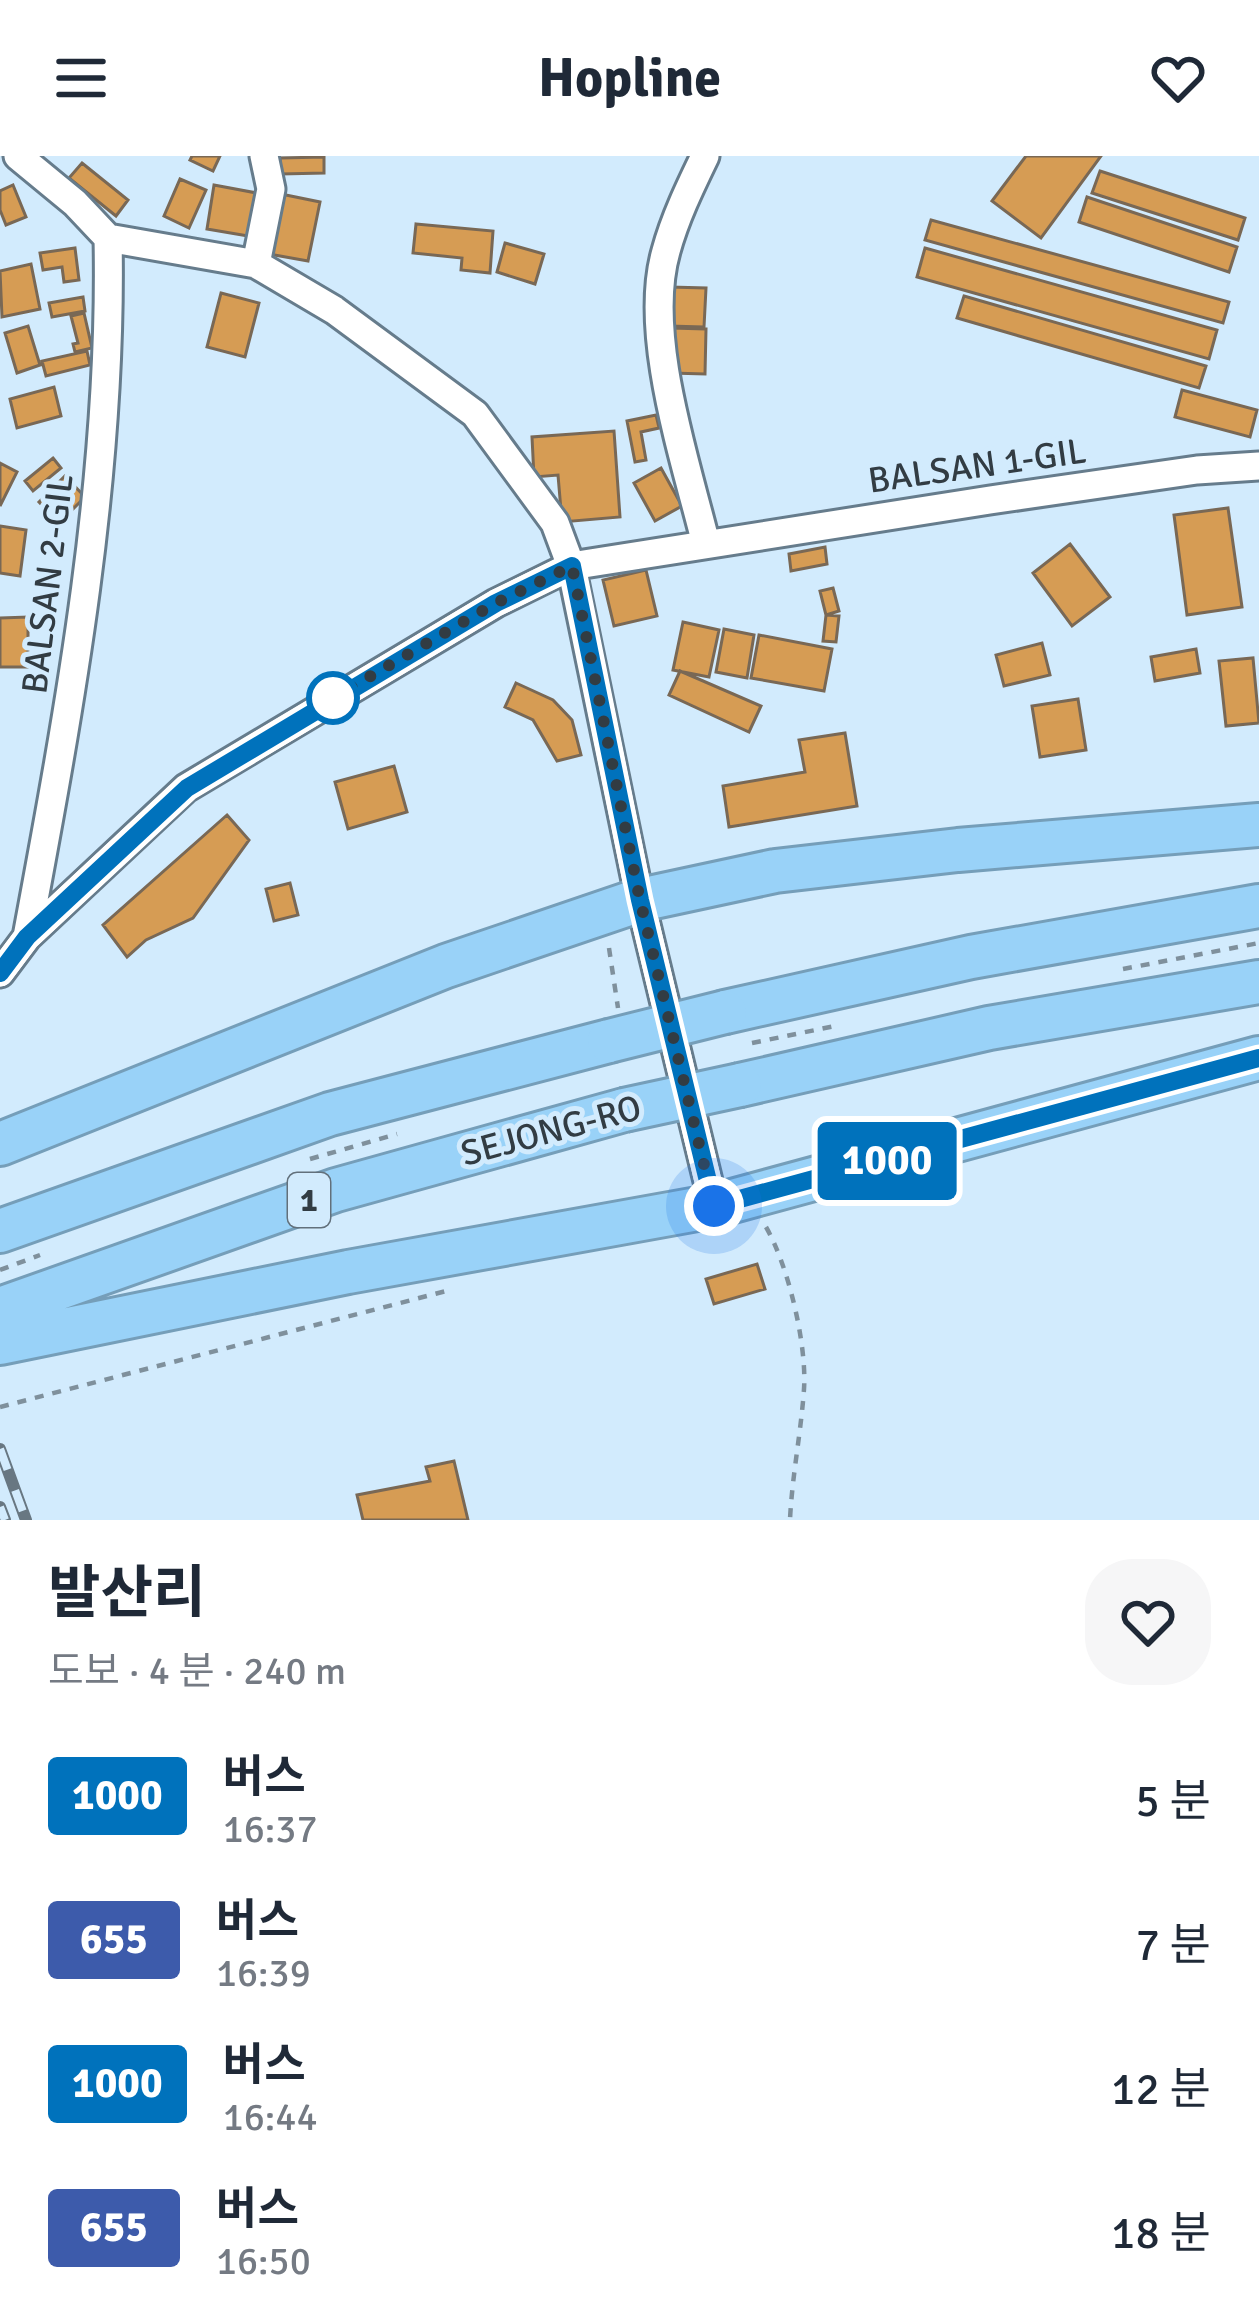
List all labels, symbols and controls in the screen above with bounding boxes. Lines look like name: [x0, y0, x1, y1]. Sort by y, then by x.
icon: menu: [48, 45, 114, 111]
text: Hopline: [538, 45, 721, 112]
icon: heart: [1145, 45, 1211, 111]
street label: BALSAN 1-GIL: [865, 428, 1089, 504]
street label: BALSAN 2-GIL: [12, 472, 84, 696]
unlabelled marker: [308, 673, 358, 723]
street label: SEJONG-RO: [456, 1085, 646, 1177]
line badge: 1000: [803, 1122, 971, 1200]
text: 1000: [842, 1135, 932, 1186]
road number: 1: [288, 1173, 330, 1227]
your location: [684, 1176, 744, 1236]
text: 발산리: [48, 1558, 205, 1629]
button: heart: [1085, 1559, 1211, 1685]
text: 도보 · 4 분 · 240 m: [48, 1647, 346, 1695]
text: 버스: [223, 1750, 306, 1805]
text: 1000: [72, 1770, 163, 1821]
text: 5 분: [1135, 1774, 1211, 1829]
text: 16:37: [223, 1805, 317, 1853]
text: 버스: [216, 1894, 299, 1949]
text: 655: [80, 1914, 148, 1965]
text: 7 분: [1135, 1918, 1211, 1973]
text: 16:39: [216, 1949, 311, 1997]
text: 버스: [223, 2038, 306, 2093]
text: 1000: [72, 2058, 163, 2109]
text: 12 분: [1111, 2062, 1211, 2117]
text: 16:44: [223, 2093, 317, 2141]
text: 버스: [216, 2182, 299, 2237]
text: 655: [80, 2202, 148, 2253]
text: 18 분: [1111, 2206, 1211, 2261]
text: 16:50: [216, 2237, 311, 2285]

